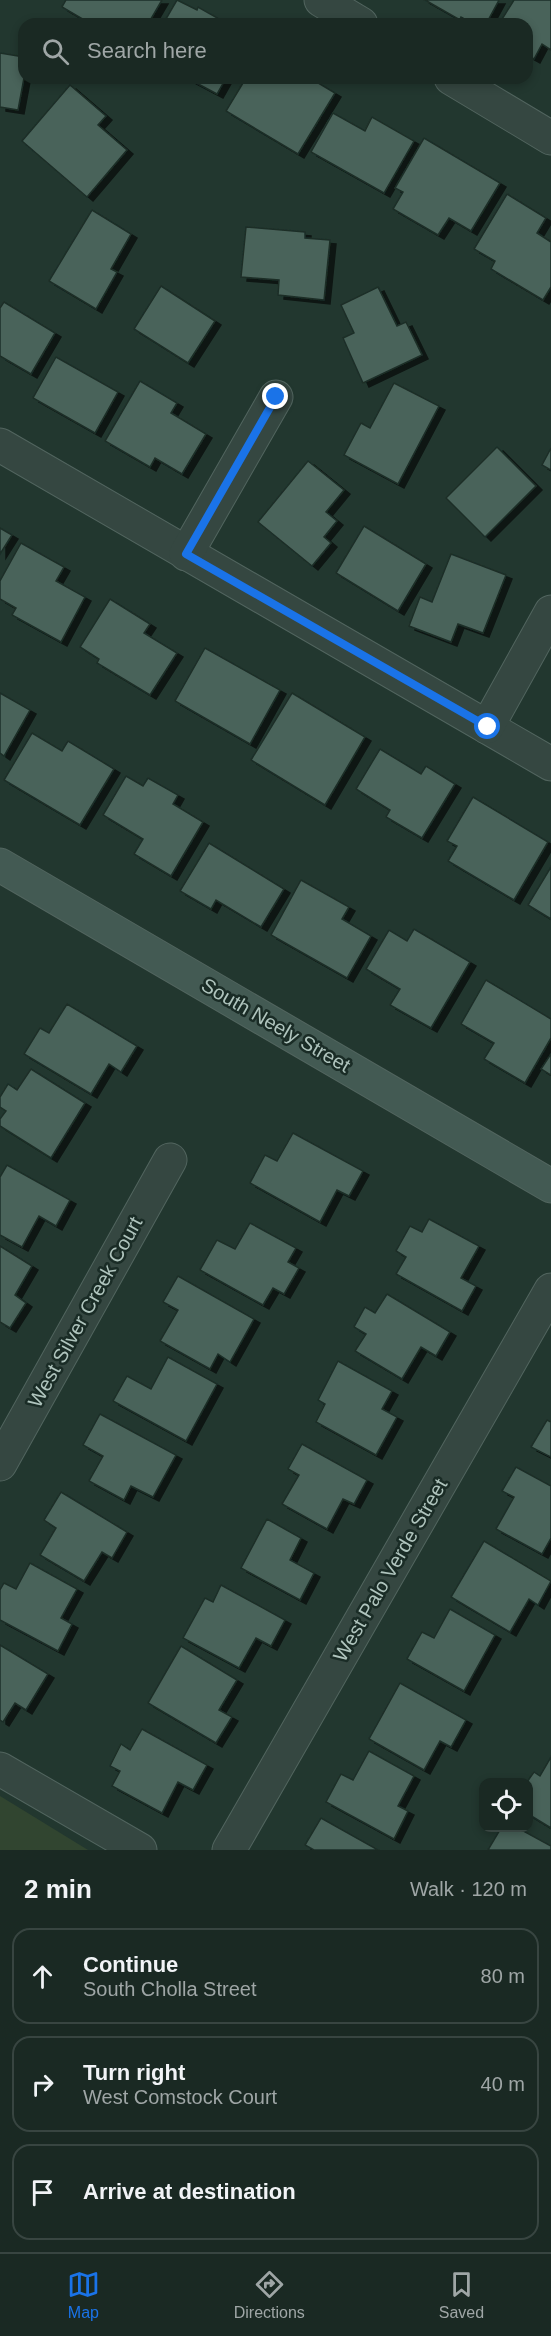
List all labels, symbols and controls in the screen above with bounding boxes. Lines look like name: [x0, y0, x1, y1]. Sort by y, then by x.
search box: [18, 18, 533, 84]
icon: search: [39, 35, 72, 68]
text: Search here: [87, 38, 207, 63]
route end: [262, 383, 288, 409]
route start: [474, 713, 500, 739]
street label: South Neely Street: [198, 974, 355, 1077]
street label: West Silver Creek Court: [23, 1213, 147, 1411]
street label: West Palo Verde Street: [329, 1474, 452, 1665]
map controls: [479, 1778, 533, 1832]
button: locate: [479, 1778, 533, 1832]
text: 2 min: [24, 1874, 92, 1904]
text: Walk · 120 m: [410, 1878, 527, 1900]
text: Continue: [83, 1952, 178, 1977]
icon: ahead: [26, 1960, 59, 1993]
text: 80 m: [481, 1965, 525, 1987]
text: South Cholla Street: [83, 1978, 256, 2000]
text: Turn right: [83, 2060, 185, 2085]
icon: right: [26, 2068, 59, 2101]
text: 40 m: [481, 2073, 525, 2095]
text: West Comstock Court: [83, 2086, 277, 2108]
icon: arrive: [26, 2176, 59, 2209]
text: Arrive at destination: [83, 2179, 296, 2204]
tab: Map: [67, 2268, 100, 2322]
tab: Directions: [234, 2268, 305, 2322]
tab: Saved: [439, 2268, 484, 2322]

